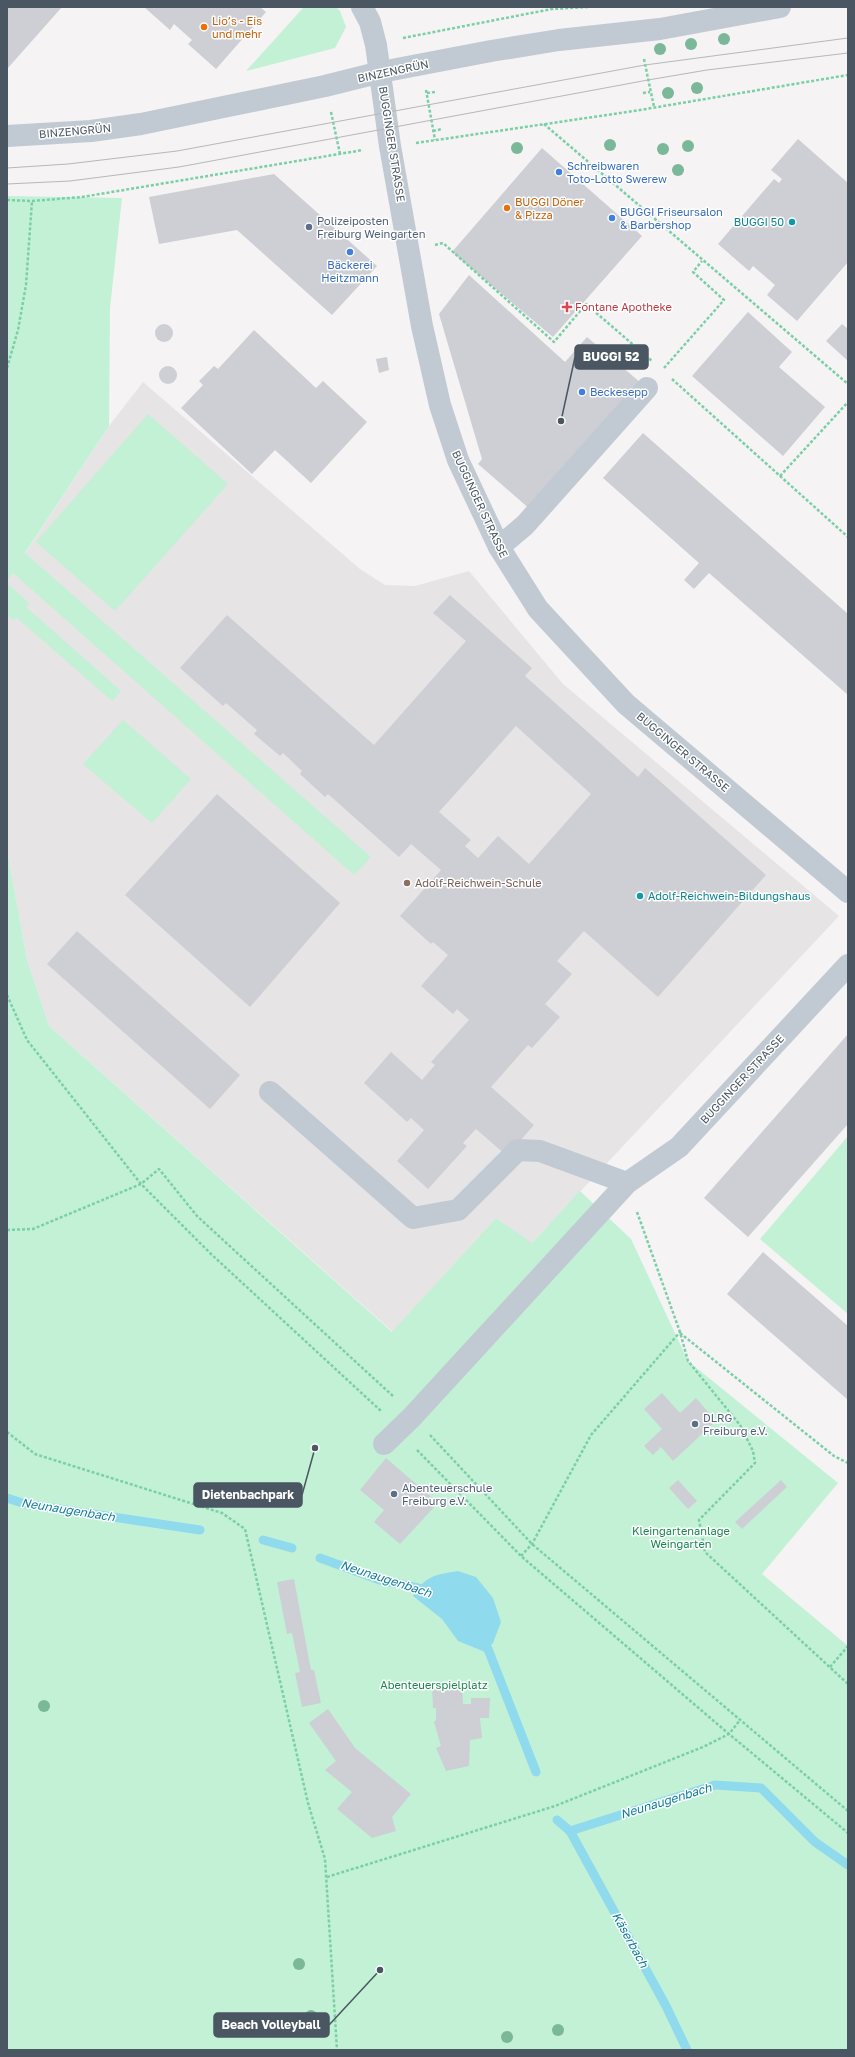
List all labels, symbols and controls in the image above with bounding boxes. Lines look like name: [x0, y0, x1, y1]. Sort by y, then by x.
place label: Lio’s - Eis und mehr: [212, 14, 263, 40]
marker: Lio’s - Eis und mehr: [199, 22, 209, 32]
street label: BINZENGRÜN: [356, 57, 430, 84]
street label: BUGGINGER STRASSE: [377, 85, 408, 203]
street label: BINZENGRÜN: [38, 121, 112, 140]
place label: Schreibwaren Toto-Lotto Swerew: [567, 159, 667, 185]
marker: Schreibwaren Toto-Lotto Swerew: [554, 167, 564, 177]
place label: BUGGI Döner & Pizza: [515, 195, 585, 221]
marker: BUGGI Döner & Pizza: [502, 203, 512, 213]
place label: BUGGI Friseursalon & Barbershop: [620, 205, 723, 231]
marker: BUGGI Friseursalon & Barbershop: [607, 213, 617, 223]
place label: Polizeiposten Freiburg Weingarten: [317, 214, 425, 240]
place label: BUGGI 50: [734, 215, 784, 228]
marker: BUGGI 50: [787, 217, 797, 227]
marker: Polizeiposten Freiburg Weingarten: [304, 222, 314, 232]
marker: Bäckerei Heitzmann: [345, 247, 355, 257]
place label: Bäckerei Heitzmann: [321, 258, 379, 284]
place label: Fontane Apotheke: [575, 300, 672, 313]
marker: Fontane Apotheke: [562, 302, 572, 312]
callout: BUGGI 52: [575, 345, 648, 369]
text: BUGGI 52: [583, 349, 639, 364]
place label: Beckesepp: [590, 385, 648, 398]
marker: Beckesepp: [577, 387, 587, 397]
street label: BUGGINGER STRASSE: [450, 448, 511, 560]
street label: BUGGINGER STRASSE: [634, 709, 732, 794]
place label: Adolf-Reichwein-Schule: [415, 876, 542, 889]
marker: Adolf-Reichwein-Schule: [402, 878, 412, 888]
place label: Adolf-Reichwein-Bildungshaus: [648, 889, 811, 902]
marker: Adolf-Reichwein-Bildungshaus: [635, 891, 645, 901]
street label: BUGGINGER STRASSE: [697, 1031, 786, 1126]
place label: DLRG Freiburg e.V.: [703, 1411, 768, 1437]
marker: DLRG Freiburg e.V.: [690, 1419, 700, 1429]
place label: Abenteuerschule Freiburg e.V.: [402, 1481, 492, 1507]
callout: Dietenbachpark: [194, 1483, 302, 1507]
text: Dietenbachpark: [202, 1487, 294, 1502]
marker: Abenteuerschule Freiburg e.V.: [389, 1489, 399, 1499]
water label: Neunaugenbach: [20, 1495, 117, 1524]
park label: Kleingartenanlage Weingarten: [632, 1524, 730, 1550]
water label: Neunaugenbach: [339, 1557, 434, 1600]
park label: Abenteuerspielplatz: [380, 1678, 488, 1691]
water label: Neunaugenbach: [618, 1779, 714, 1822]
water label: Käserbach: [609, 1909, 652, 1971]
callout: Beach Volleyball: [214, 2013, 329, 2037]
text: Beach Volleyball: [221, 2017, 321, 2032]

